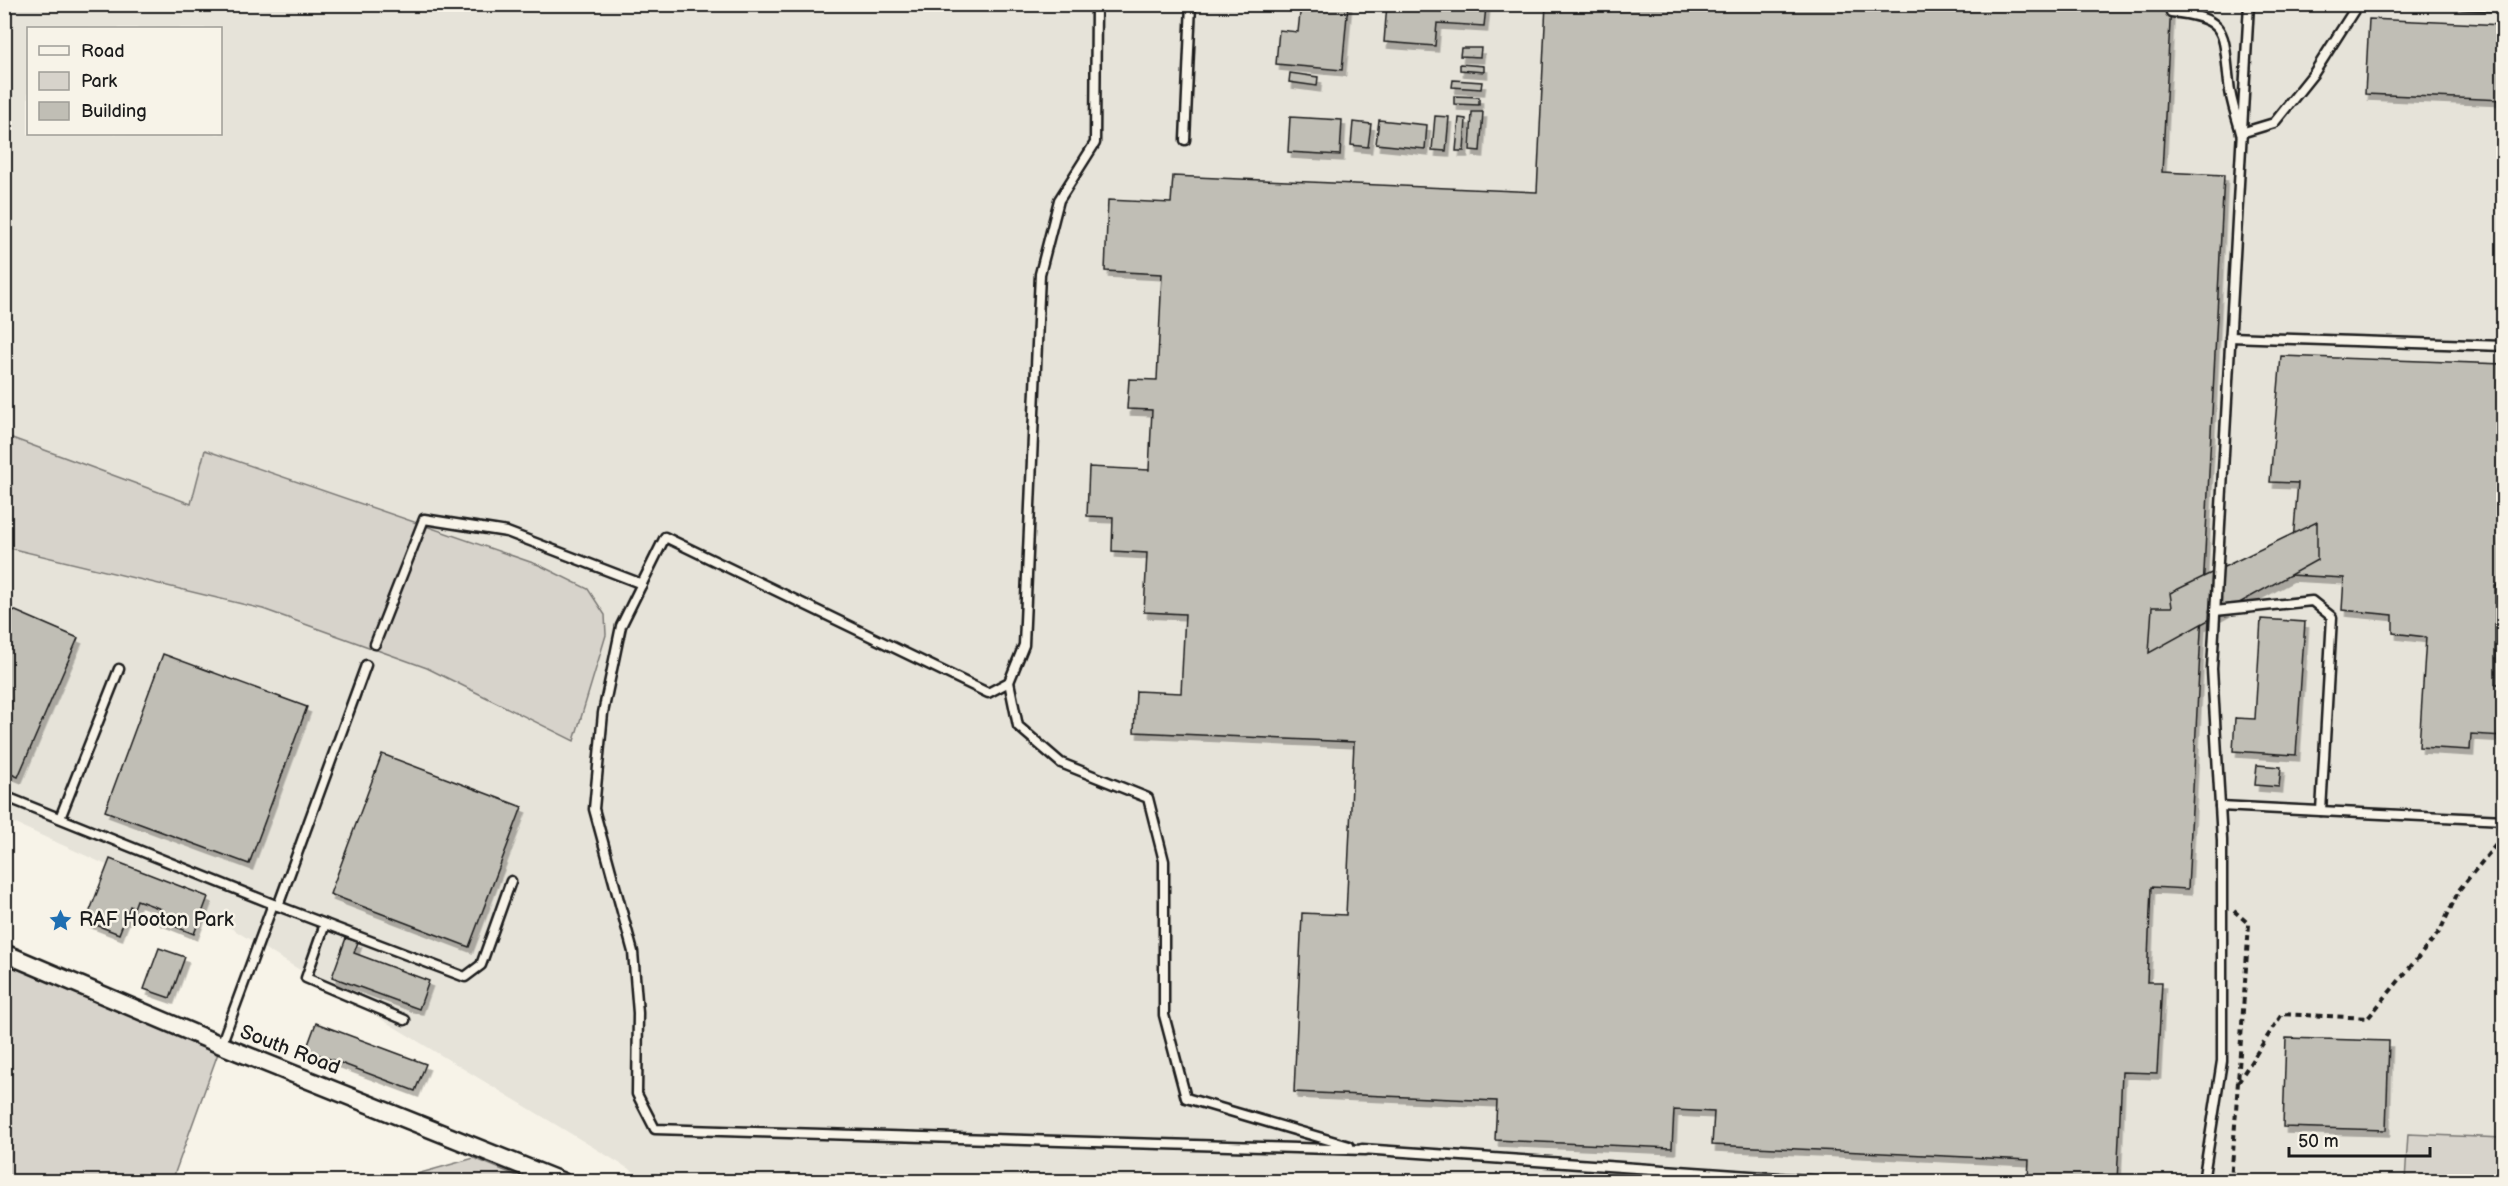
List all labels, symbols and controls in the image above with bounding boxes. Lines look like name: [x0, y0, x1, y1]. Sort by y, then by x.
legend: [27, 27, 222, 135]
text: Road: [81, 41, 125, 62]
text: Park: [81, 71, 117, 92]
text: Building: [81, 101, 147, 122]
place icon: RAF Hooton Park: [48, 907, 74, 933]
place label: RAF Hooton Park: [79, 908, 234, 932]
street label: South Road: [237, 1020, 343, 1080]
scale bar: [2289, 1120, 2430, 1158]
text: 50 m: [2298, 1131, 2339, 1152]

